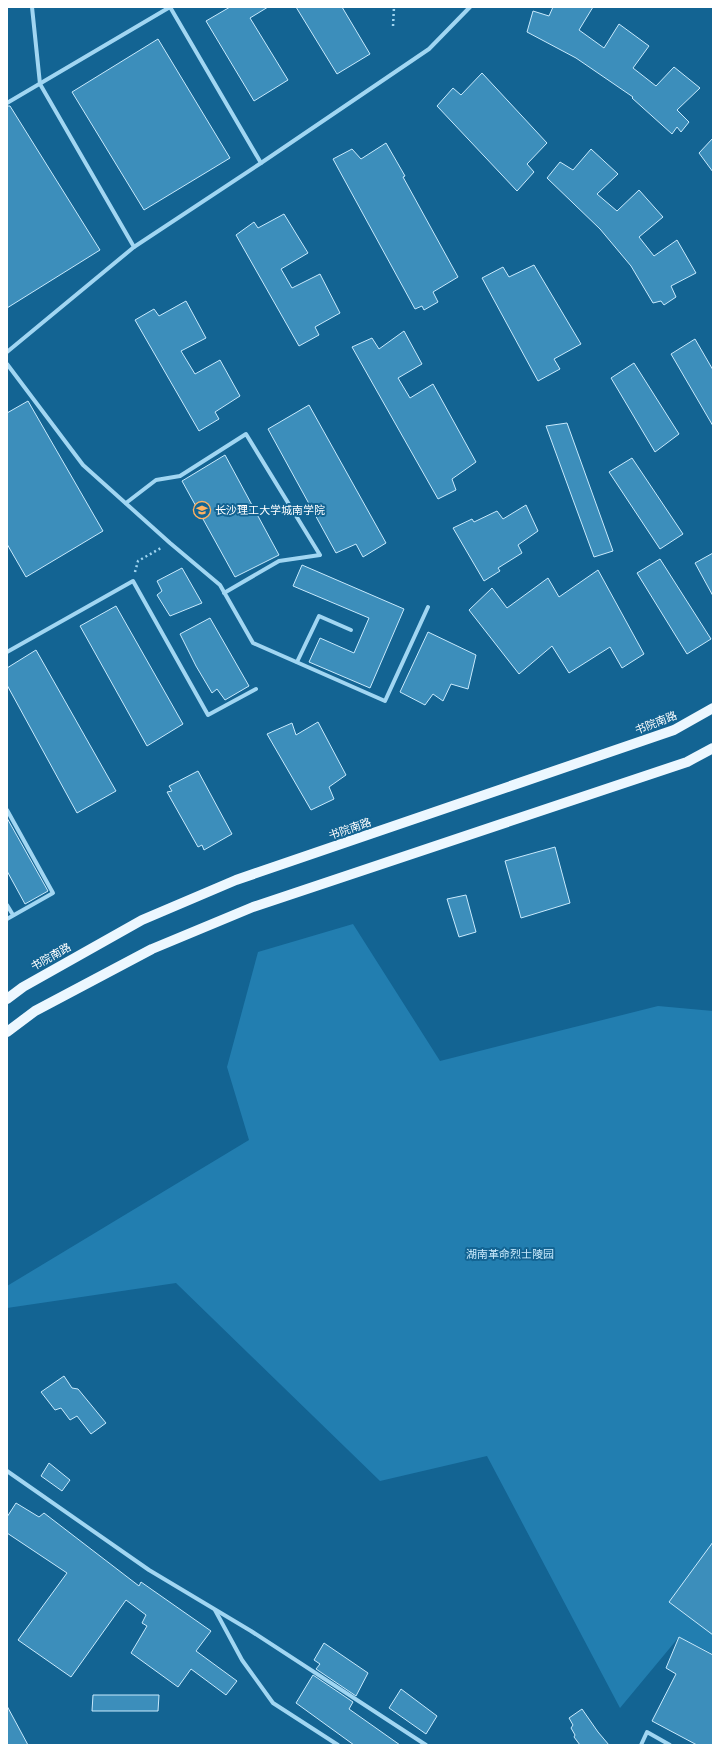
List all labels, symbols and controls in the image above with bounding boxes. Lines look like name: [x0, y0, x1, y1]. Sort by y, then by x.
school or university icon: 长沙理工大学城南学院: [192, 500, 212, 520]
place label: 长沙理工大学城南学院: [215, 504, 325, 517]
street label: 书院南路: [633, 709, 679, 737]
street label: 书院南路: [327, 816, 373, 842]
street label: 书院南路: [29, 941, 73, 973]
park label: 湖南革命烈士陵园: [466, 1248, 554, 1261]

